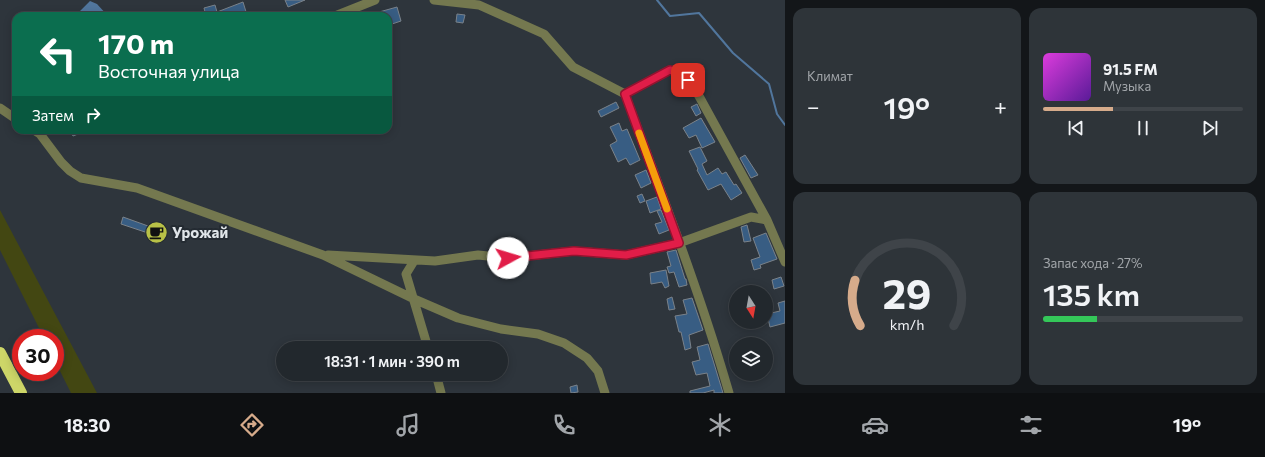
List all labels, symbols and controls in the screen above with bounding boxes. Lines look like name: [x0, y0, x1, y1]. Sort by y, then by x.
text: 170 m: [98, 26, 174, 60]
icon: left: [32, 28, 84, 80]
text: Восточная улица: [98, 60, 240, 82]
text: 91.5 FM: [1103, 60, 1158, 78]
pin: [671, 63, 705, 97]
text: Климат: [807, 68, 853, 84]
icon: arrive: [677, 69, 699, 91]
text: Музыка: [1103, 78, 1151, 94]
text: 19°: [884, 88, 930, 125]
text: −: [807, 93, 820, 120]
text: +: [994, 93, 1007, 120]
icon: right: [82, 104, 104, 126]
text: Затем: [32, 106, 74, 124]
icon: previous: [1065, 117, 1087, 139]
icon: pause: [1132, 117, 1154, 139]
icon: next: [1199, 117, 1221, 139]
cafe icon: Урожай: [144, 220, 170, 246]
place label: Урожай: [172, 223, 228, 241]
position arrow: [487, 237, 529, 279]
text: Запас хода · 27%: [1043, 255, 1142, 271]
text: 29: [882, 267, 932, 318]
text: 135 km: [1043, 275, 1140, 312]
north arrow: [729, 285, 773, 329]
map controls: [729, 285, 773, 381]
text: km/h: [890, 315, 924, 333]
speed limit sign: 30: [12, 329, 64, 381]
button: layers: [729, 337, 773, 381]
text: 18:31 · 1 мин · 390 m: [324, 352, 460, 370]
icon: directions: [238, 411, 266, 439]
icon: music: [394, 411, 422, 439]
icon: phone: [550, 411, 578, 439]
icon: climate: [706, 411, 734, 439]
icon: car: [861, 411, 889, 439]
icon: filters: [1017, 411, 1045, 439]
text: 18:30: [64, 414, 110, 436]
text: 19°: [1173, 414, 1201, 436]

